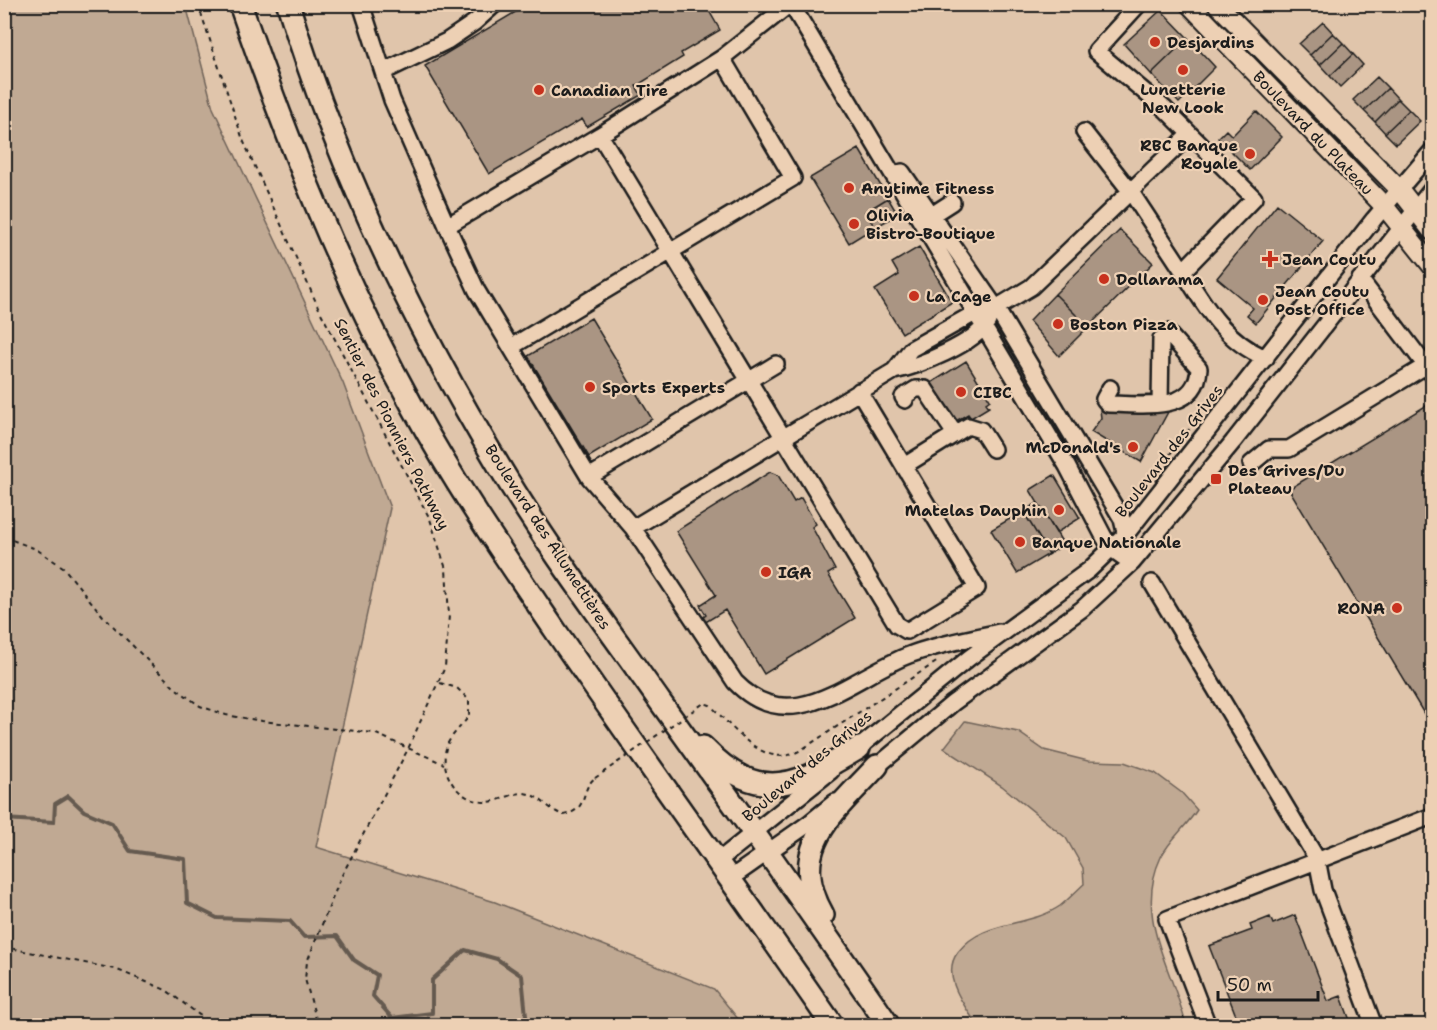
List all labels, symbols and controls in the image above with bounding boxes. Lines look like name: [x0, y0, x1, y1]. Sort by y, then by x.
place label: Desjardins: [1167, 32, 1255, 53]
marker: Desjardins: [1148, 35, 1162, 49]
marker: Lunetterie New Look: [1176, 63, 1190, 77]
street label: Boulevard du Plateau: [1248, 66, 1378, 200]
place label: Lunetterie New Look: [1140, 79, 1226, 118]
place label: Canadian Tire: [551, 80, 669, 101]
marker: Canadian Tire: [532, 83, 546, 97]
place label: RBC Banque Royale: [1140, 135, 1238, 174]
marker: RBC Banque Royale: [1243, 147, 1257, 161]
place label: Anytime Fitness: [861, 178, 994, 199]
marker: Anytime Fitness: [842, 181, 856, 195]
place label: Olivia Bistro-Boutique: [866, 205, 996, 244]
marker: Olivia Bistro-Boutique: [847, 217, 861, 231]
place label: Jean Coutu: [1282, 249, 1376, 270]
marker: Jean Coutu: [1263, 252, 1277, 266]
place label: Dollarama: [1116, 269, 1204, 290]
marker: Dollarama: [1097, 272, 1111, 286]
place label: Jean Coutu Post Office: [1275, 281, 1369, 320]
place label: La Cage: [926, 286, 992, 307]
marker: La Cage: [907, 289, 921, 303]
marker: Jean Coutu Post Office: [1256, 293, 1270, 307]
place label: Boston Pizza: [1070, 314, 1178, 335]
street label: Sentier des Pionniers Pathway: [329, 315, 455, 533]
marker: Boston Pizza: [1051, 317, 1065, 331]
place label: Sports Experts: [602, 377, 725, 398]
marker: Sports Experts: [583, 380, 597, 394]
street label: Boulevard des Grives: [1111, 380, 1228, 522]
place label: CIBC: [973, 382, 1012, 403]
marker: CIBC: [954, 385, 968, 399]
place label: McDonald's: [1026, 437, 1121, 458]
street label: Boulevard des Allumettières: [480, 440, 616, 634]
marker: McDonald's: [1126, 440, 1140, 454]
place label: Des Grives/Du Plateau: [1228, 460, 1345, 499]
marker: Des Grives/Du Plateau: [1209, 472, 1223, 486]
place label: Matelas Dauphin: [905, 500, 1047, 521]
marker: Matelas Dauphin: [1052, 503, 1066, 517]
place label: Banque Nationale: [1032, 532, 1182, 553]
marker: Banque Nationale: [1013, 535, 1027, 549]
place label: IGA: [778, 562, 812, 583]
marker: IGA: [759, 565, 773, 579]
place label: RONA: [1337, 598, 1385, 619]
marker: RONA: [1390, 601, 1404, 615]
street label: Boulevard des Grives: [738, 705, 876, 826]
scale bar: [1218, 964, 1318, 1002]
text: 50 m: [1227, 973, 1272, 997]

